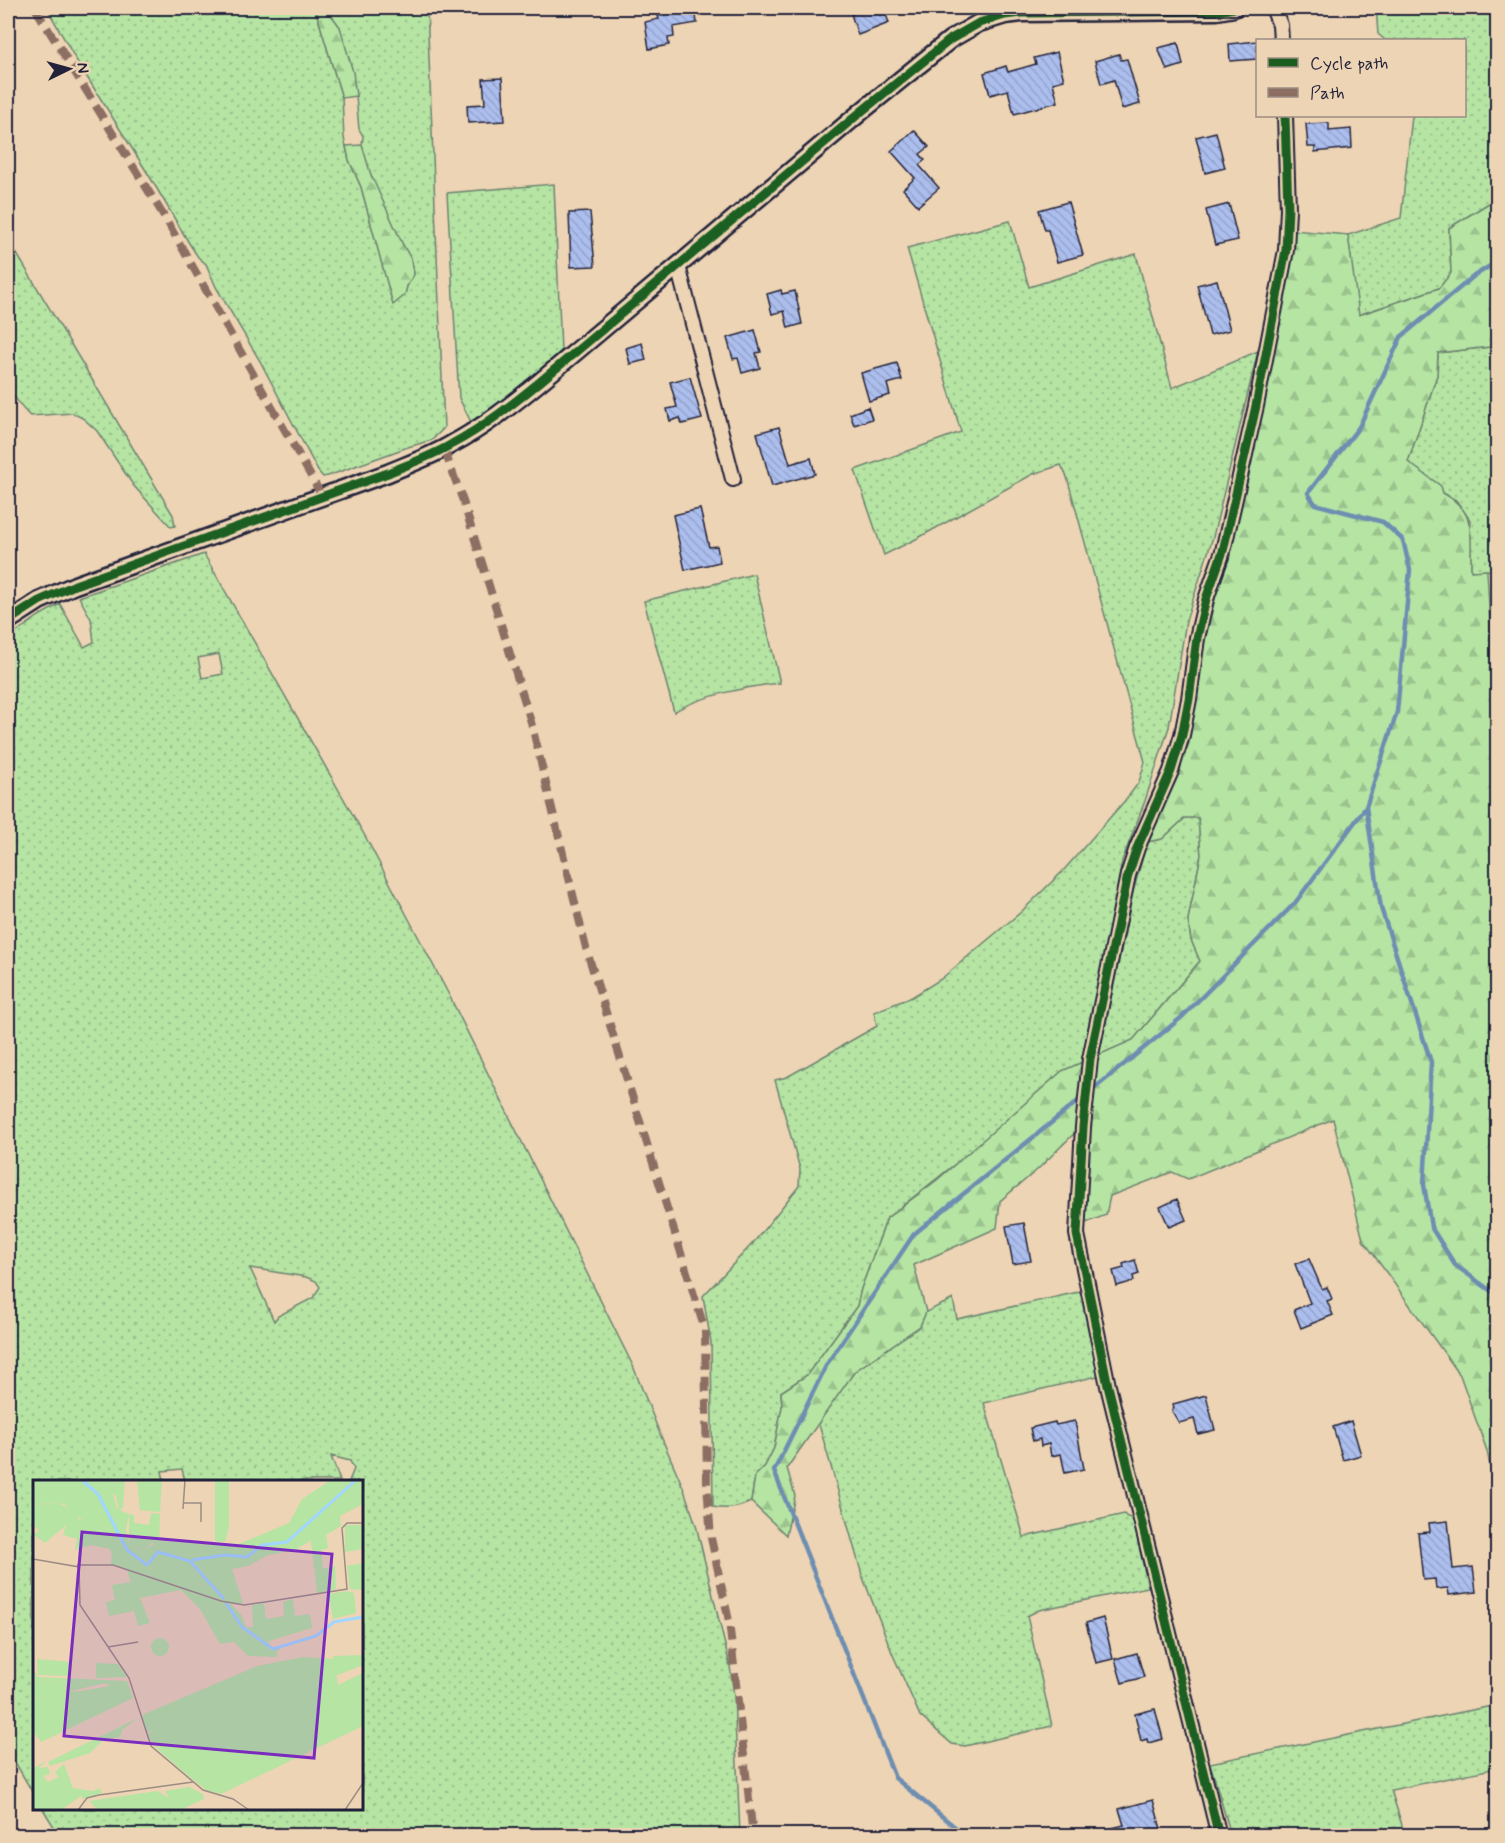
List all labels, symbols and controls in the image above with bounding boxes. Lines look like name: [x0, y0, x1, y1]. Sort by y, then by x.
north arrow: [39, 39, 99, 99]
legend: [1256, 39, 1466, 117]
text: Cycle path: [1310, 52, 1388, 76]
text: N: [72, 62, 93, 74]
text: Path: [1310, 82, 1345, 106]
inset map: [33, 1480, 363, 1810]

